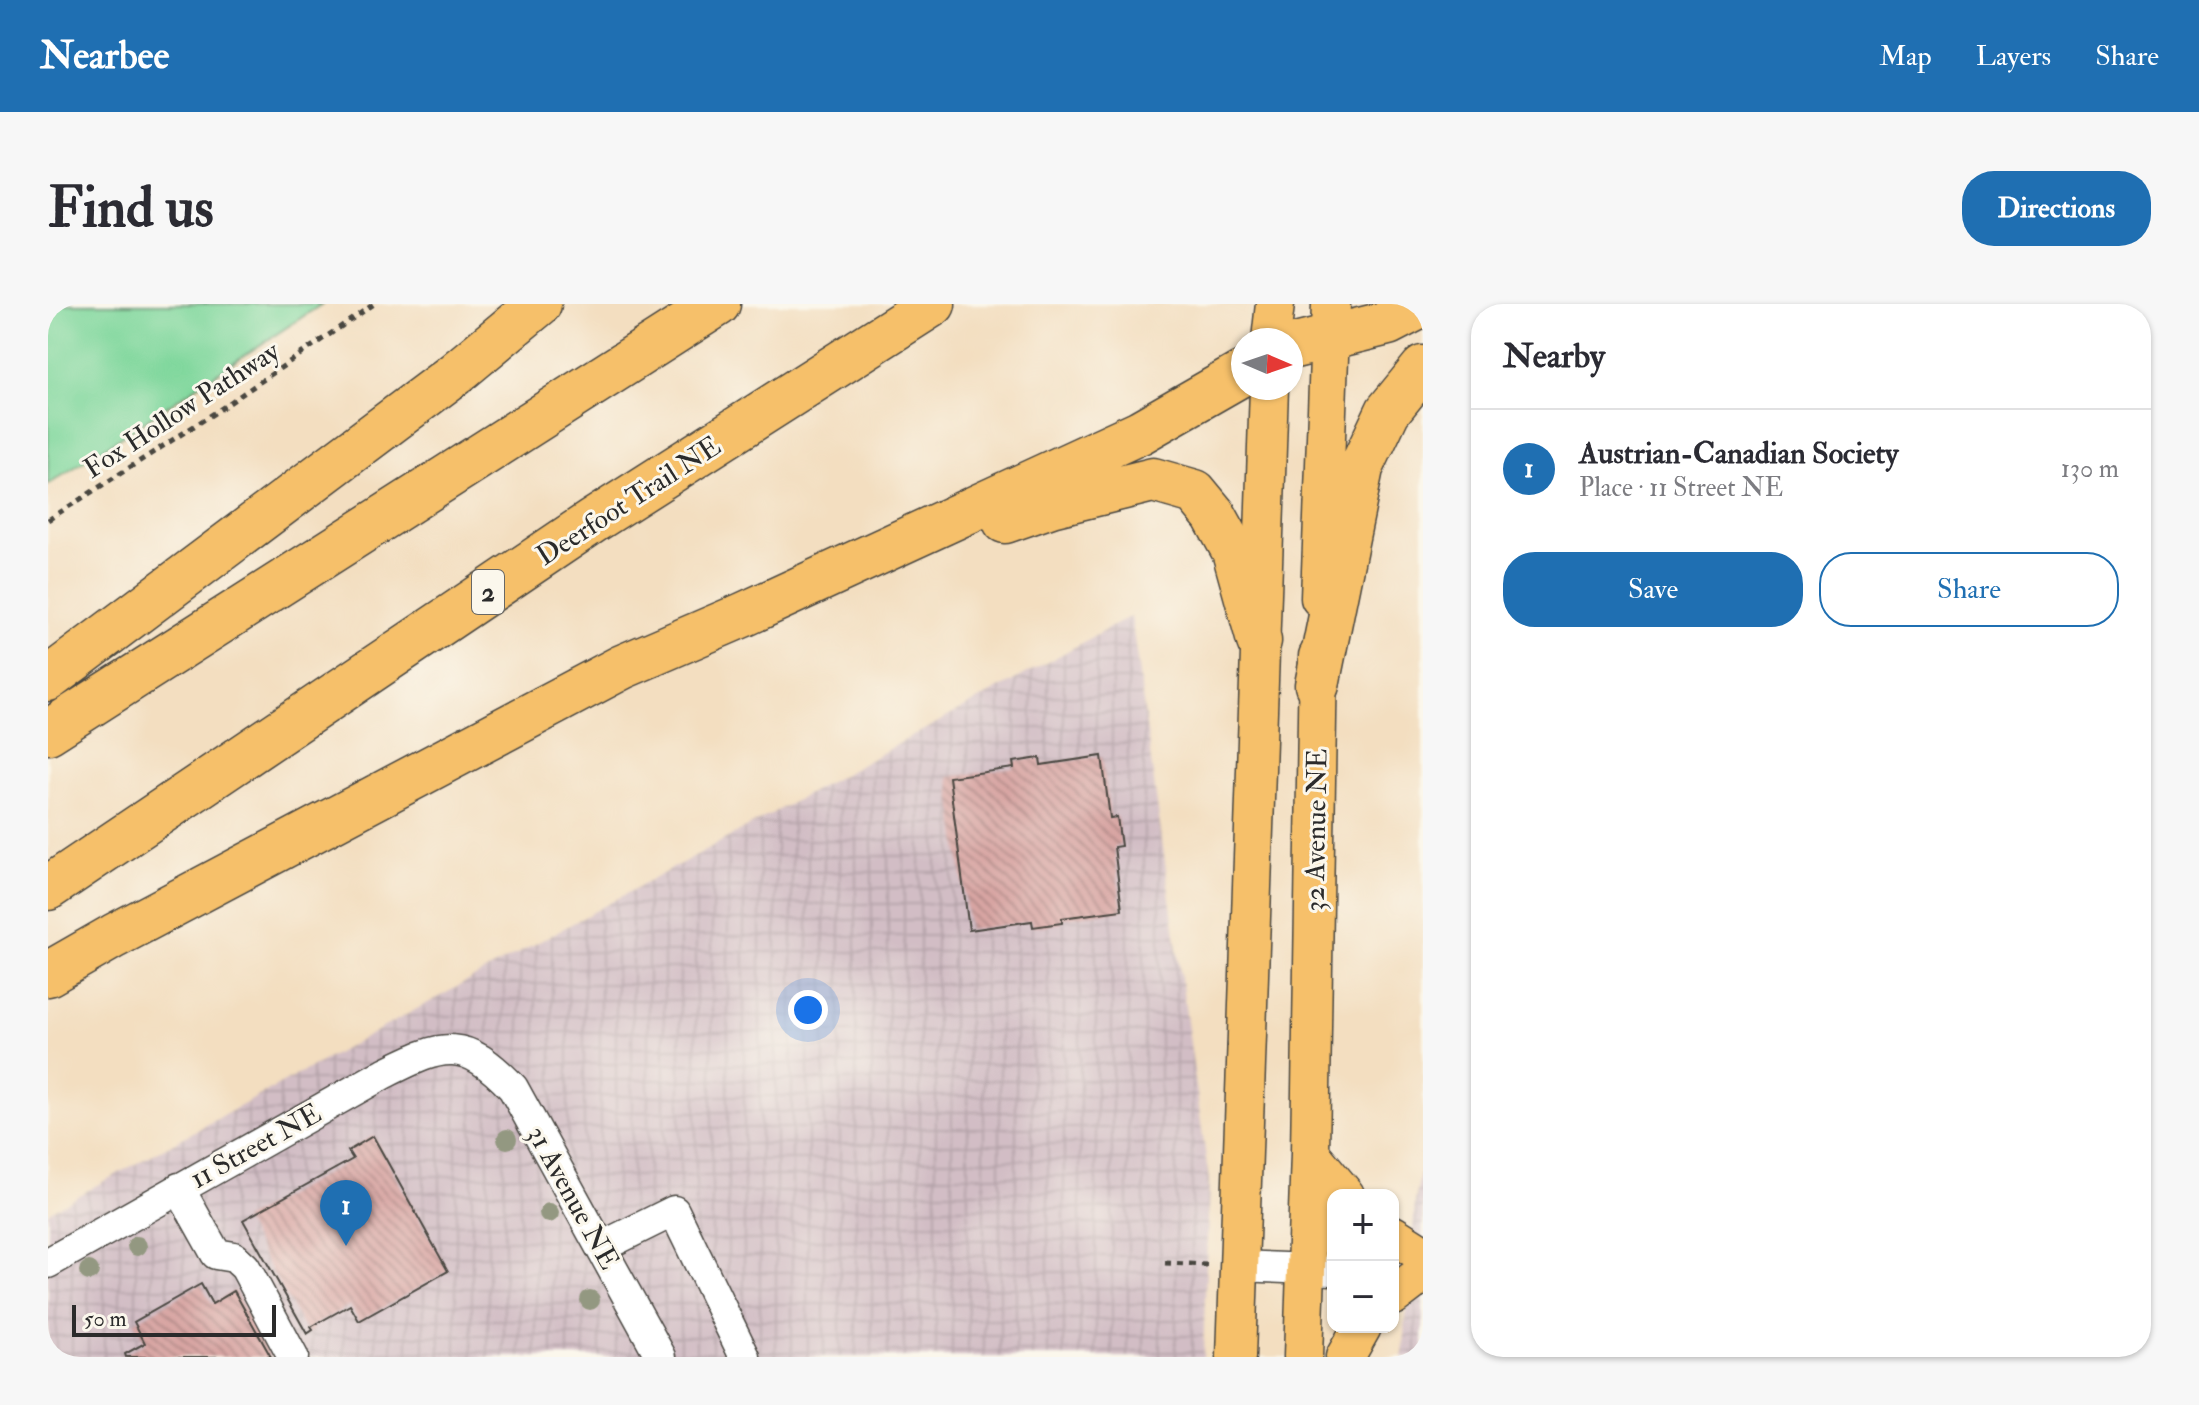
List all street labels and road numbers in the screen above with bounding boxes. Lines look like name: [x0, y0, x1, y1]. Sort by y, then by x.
street label: Fox Hollow Pathway: [77, 334, 287, 487]
street label: Deerfoot Trail NE: [530, 429, 728, 574]
road number: 2: [472, 570, 504, 614]
street label: 32 Avenue NE: [1298, 748, 1335, 912]
street label: 11 Street NE: [184, 1096, 327, 1197]
street label: 31 Avenue NE: [519, 1120, 626, 1276]

